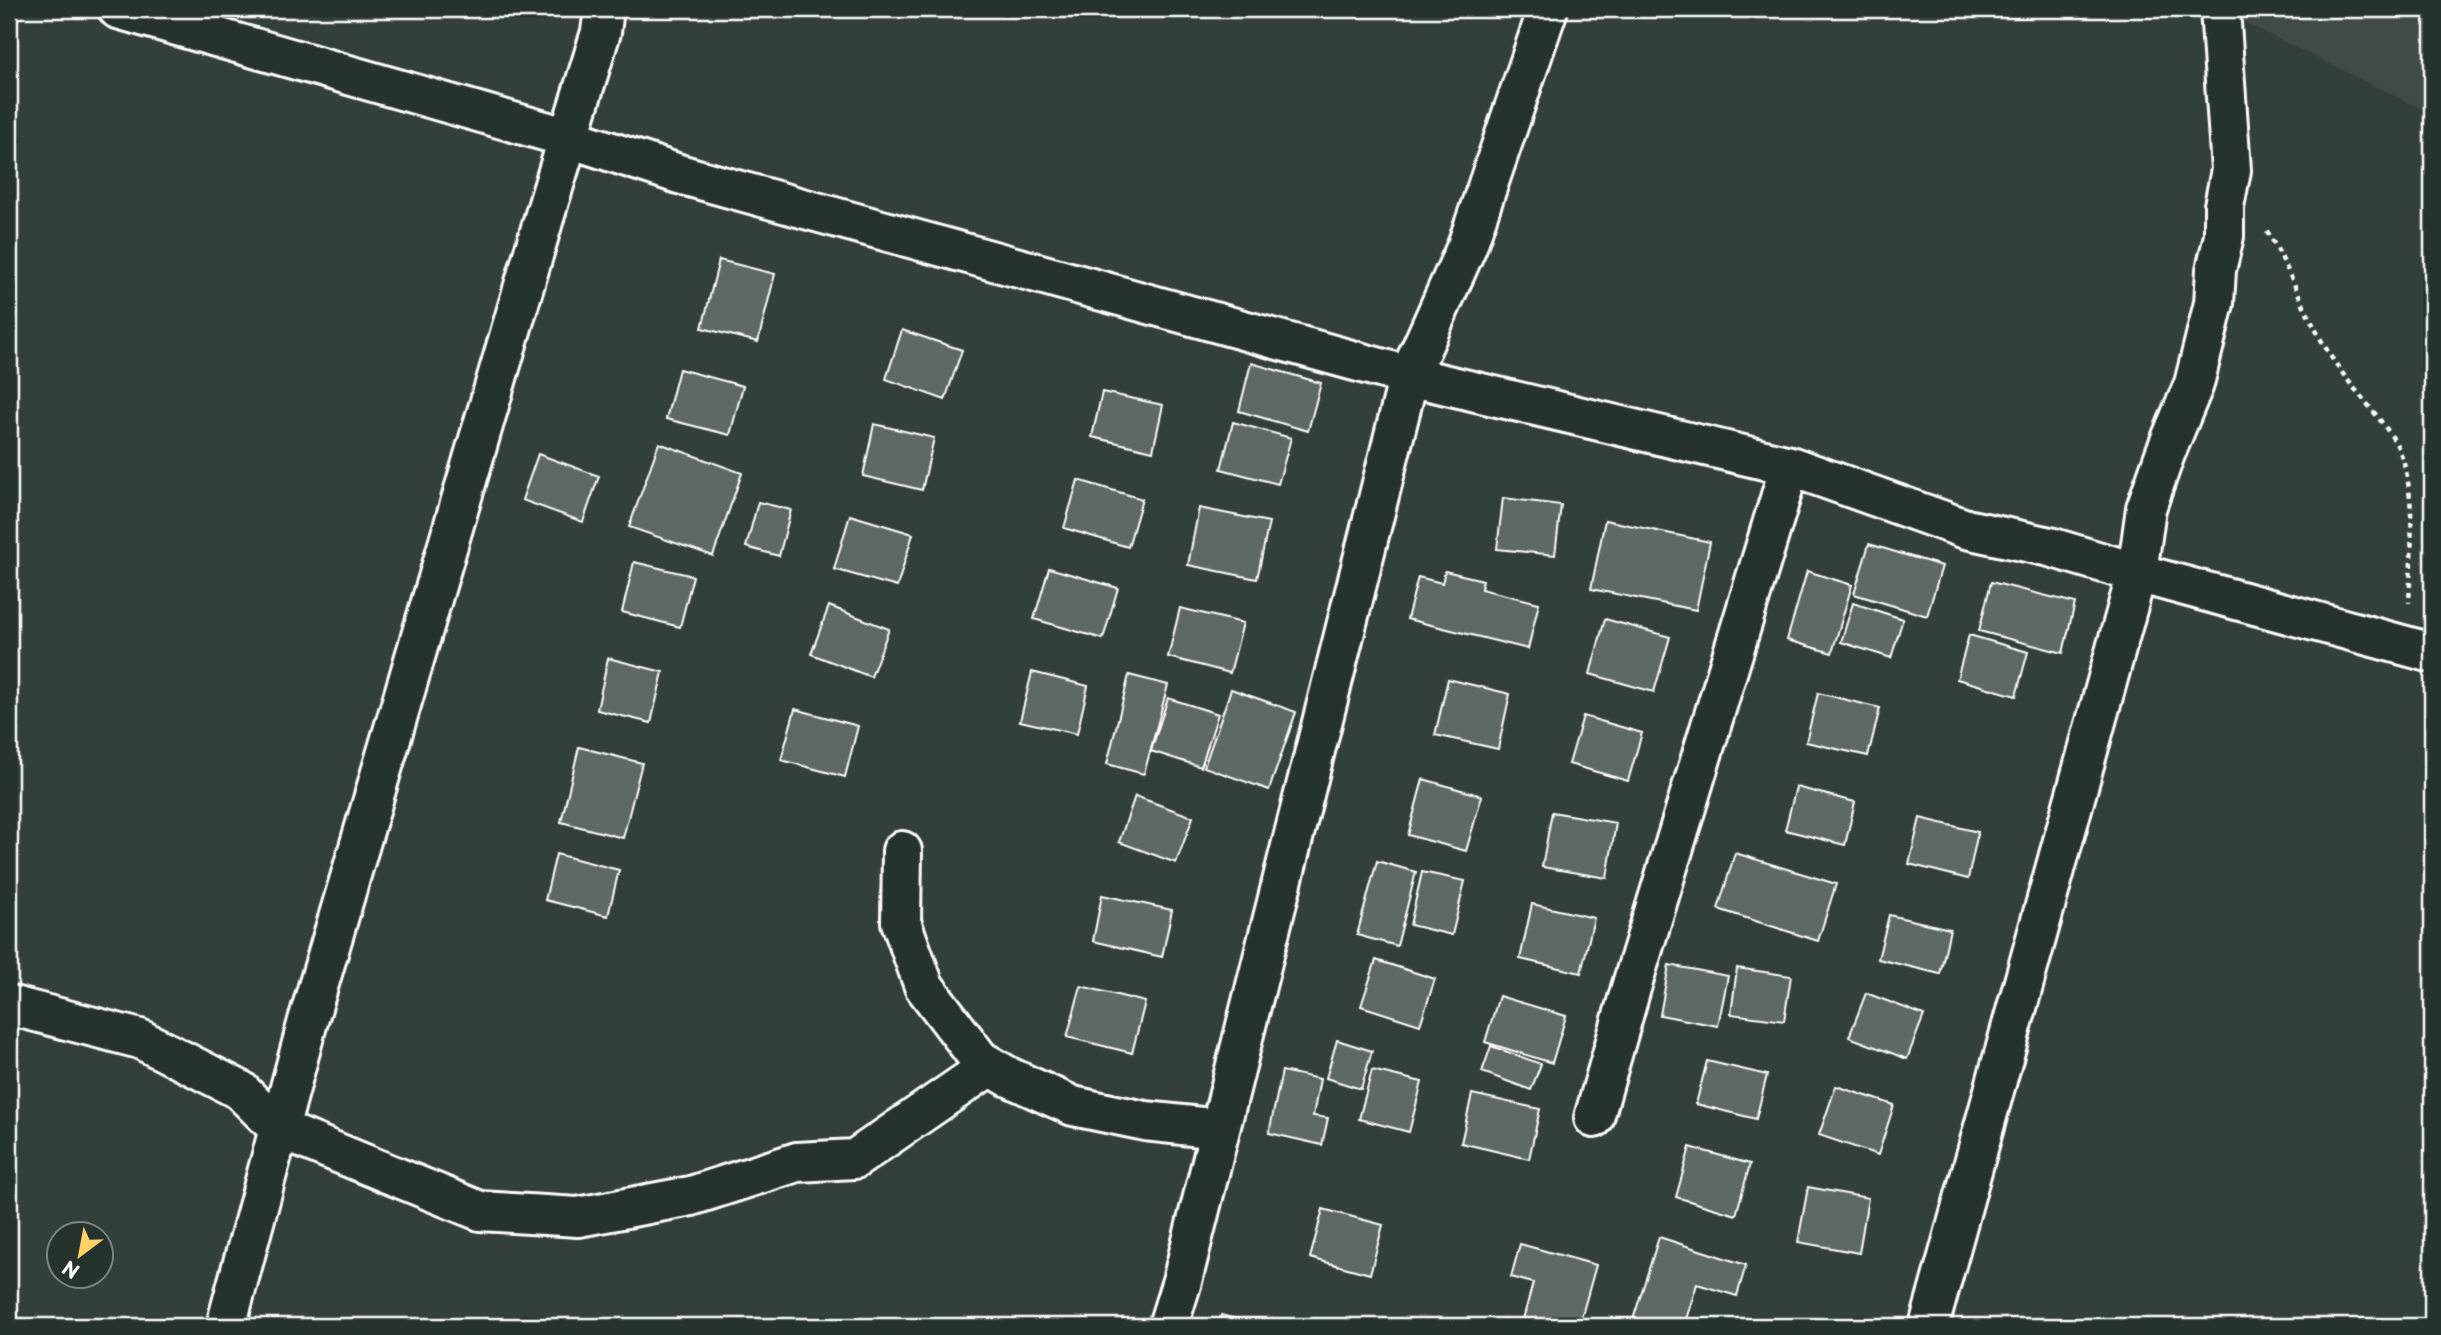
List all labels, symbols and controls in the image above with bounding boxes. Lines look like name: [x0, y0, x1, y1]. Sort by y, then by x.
north arrow: [46, 1220, 116, 1290]
text: N: [57, 1254, 84, 1286]

